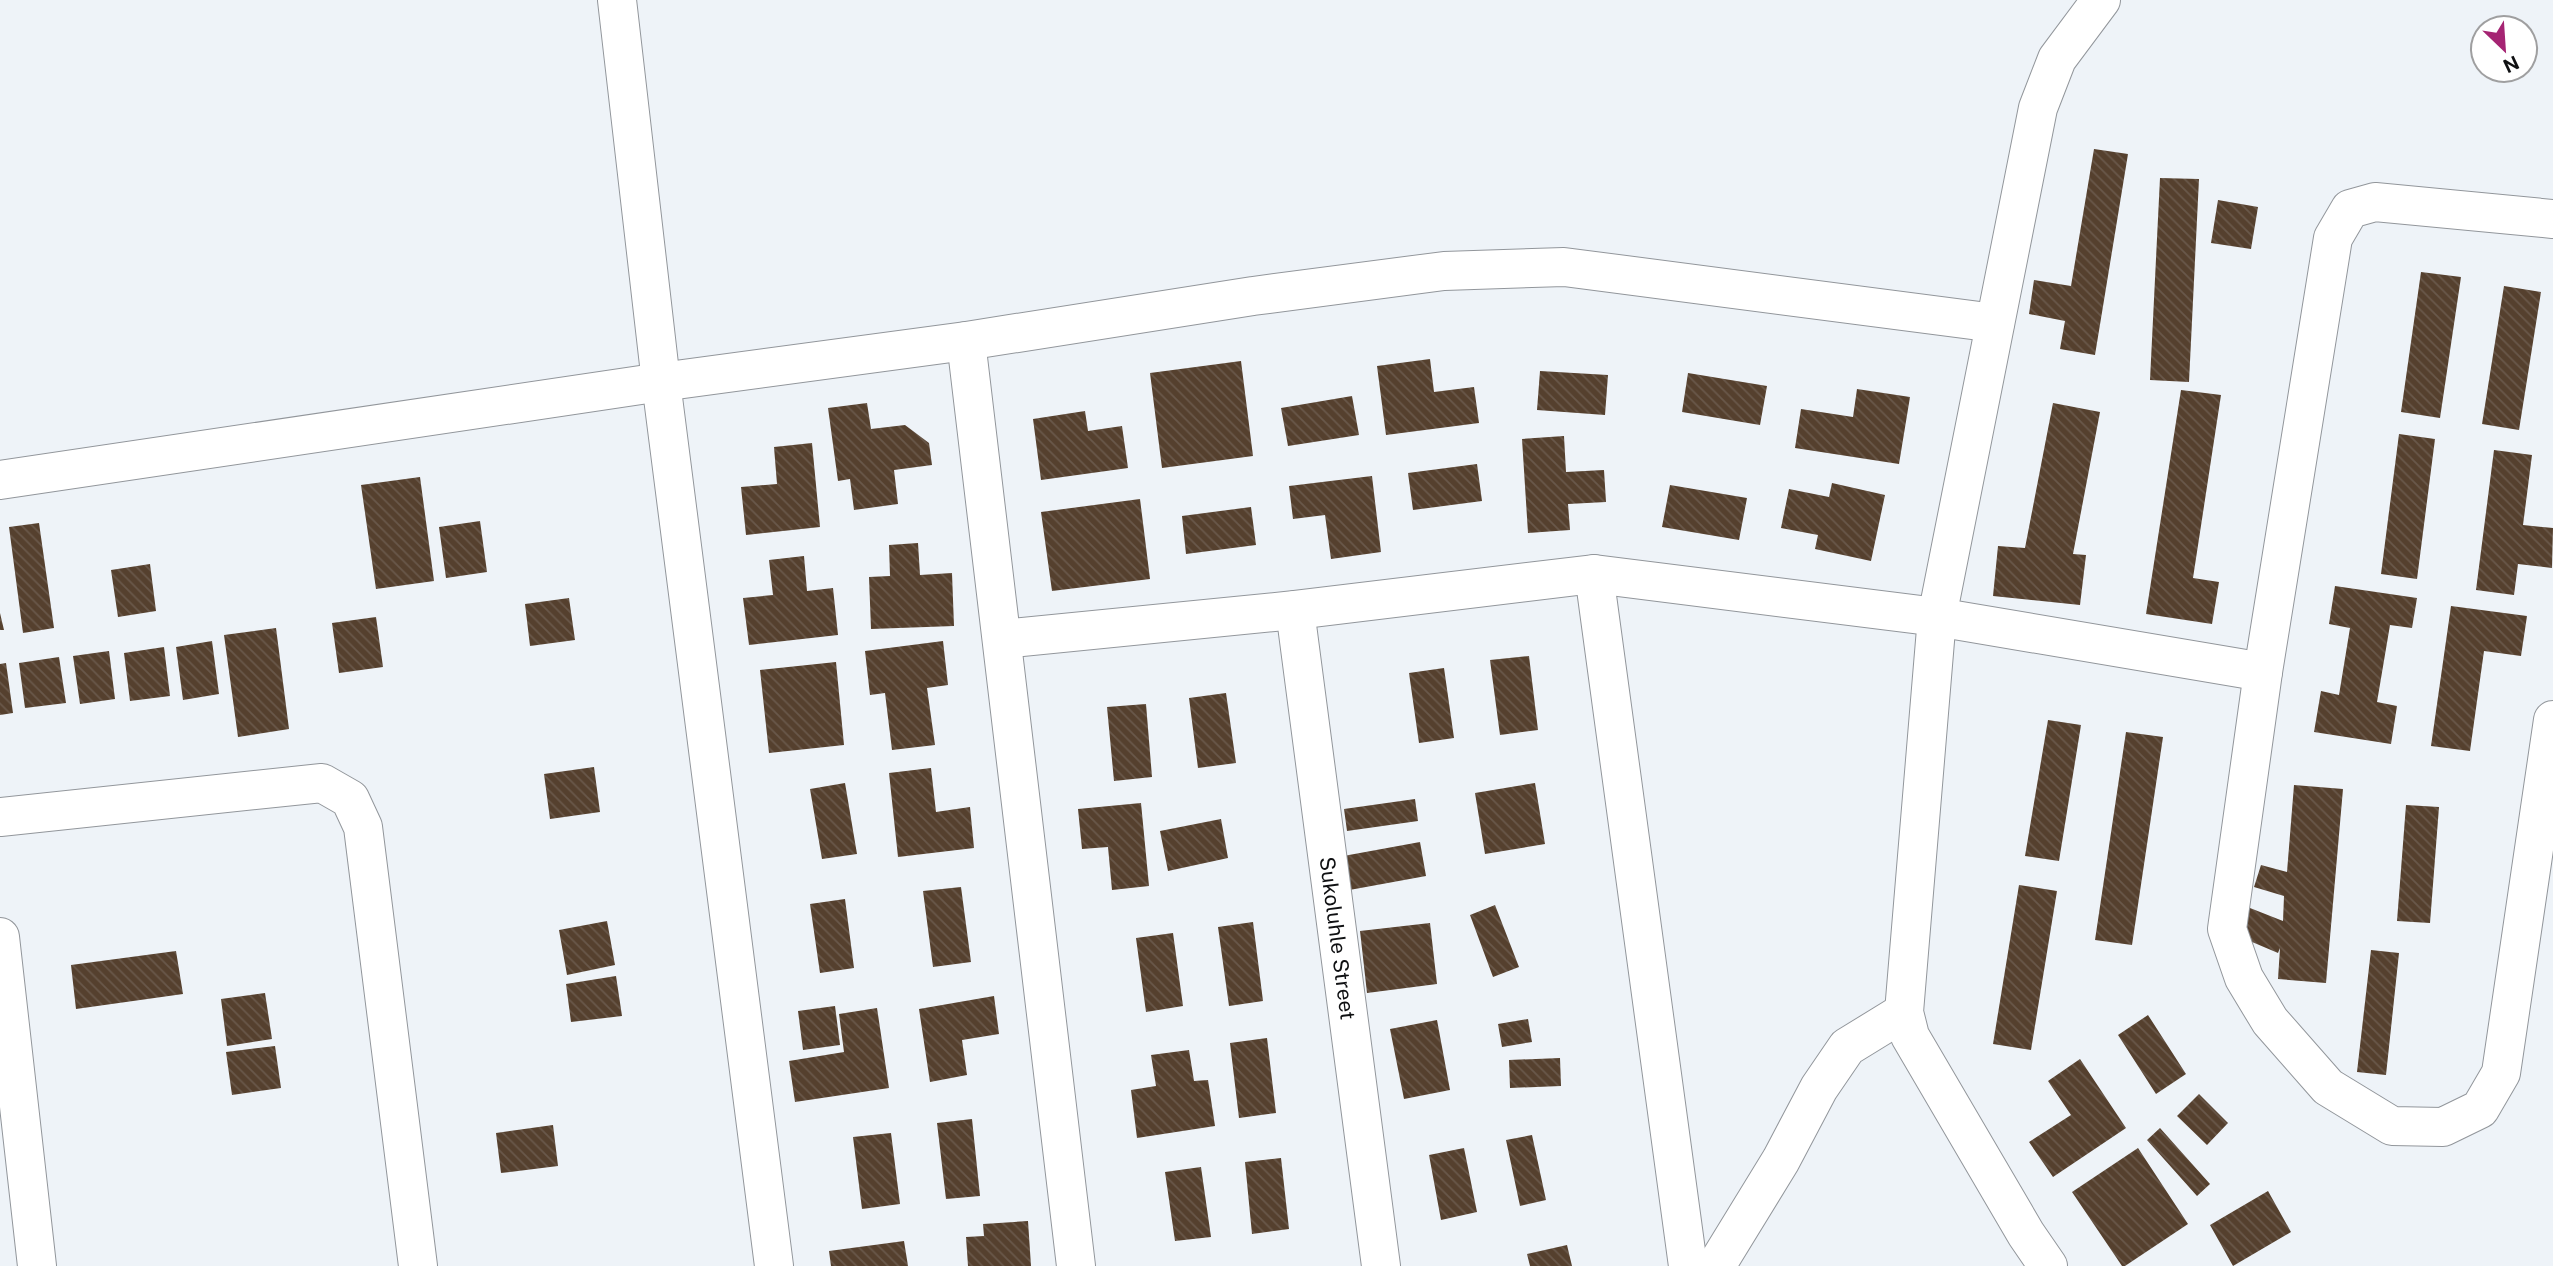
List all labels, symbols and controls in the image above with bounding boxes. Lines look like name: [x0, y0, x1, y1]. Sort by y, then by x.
north arrow: [2469, 14, 2539, 84]
text: N: [2500, 51, 2523, 78]
street label: Sukoluhle Street: [1315, 855, 1361, 1021]

